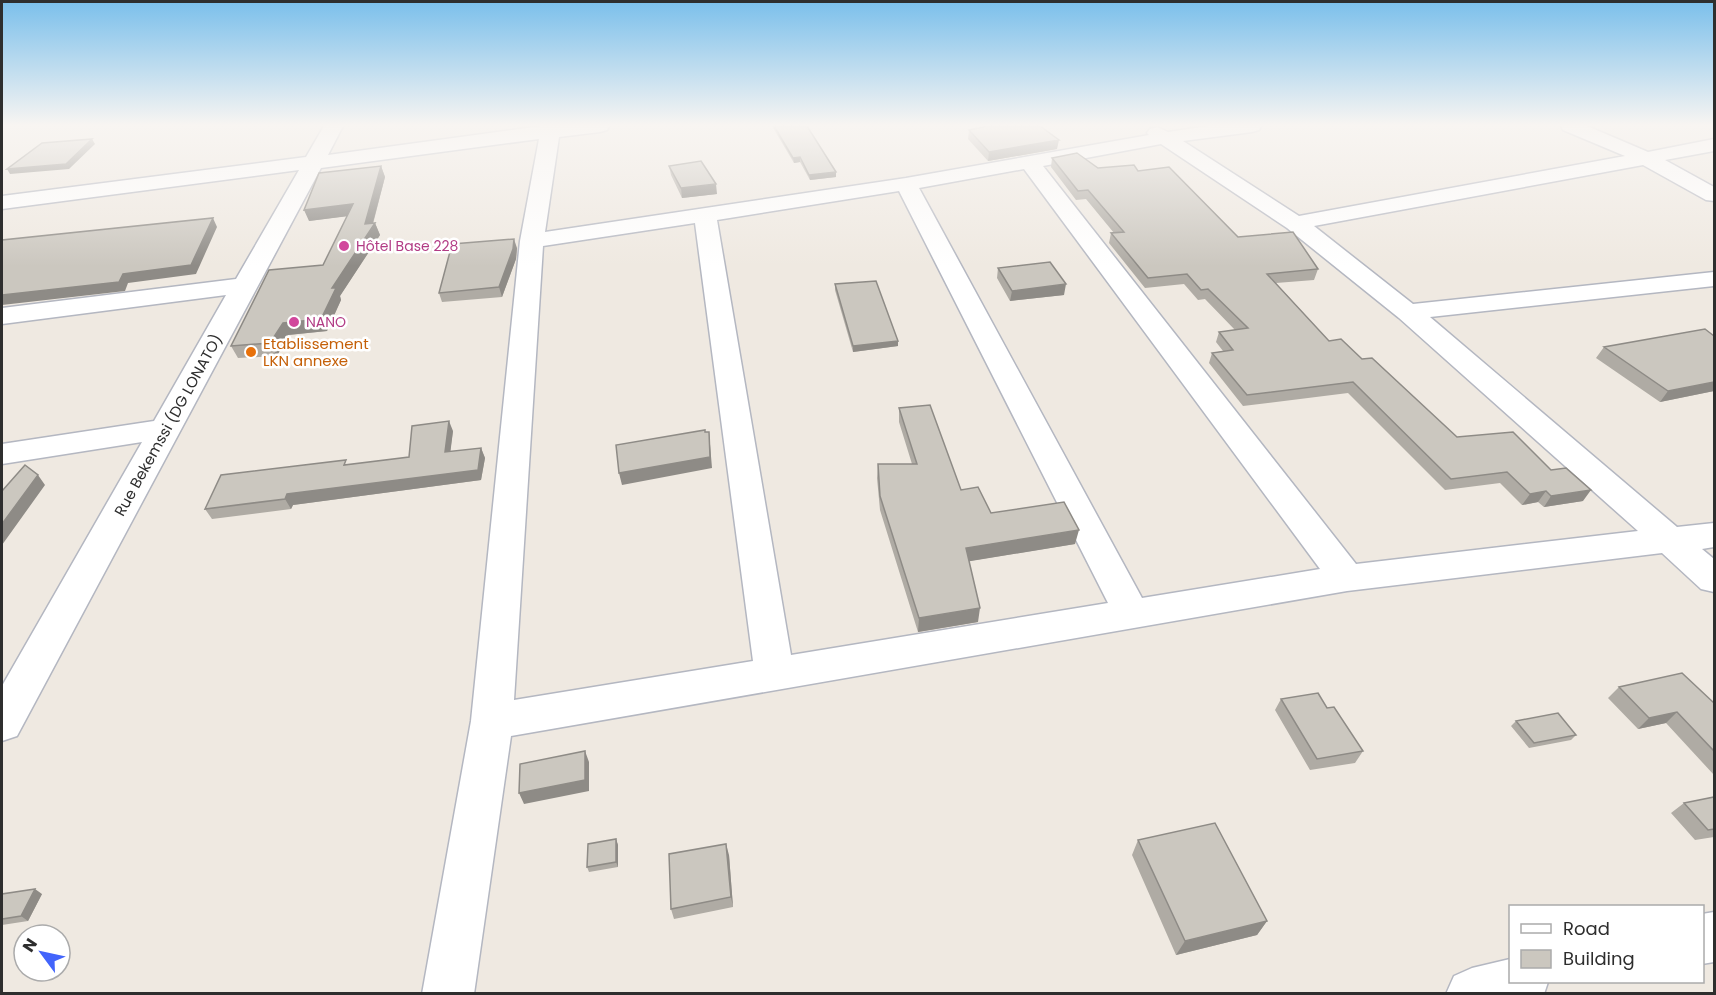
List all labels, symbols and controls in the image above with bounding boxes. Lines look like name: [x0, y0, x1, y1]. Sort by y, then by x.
place label: Hôtel Base 228: [356, 236, 458, 256]
marker: Hôtel Base 228: [337, 239, 351, 253]
place label: NANO: [306, 312, 346, 332]
marker: NANO: [287, 315, 301, 329]
street label: Rue Bekemssi (DG LONATO): [109, 330, 227, 520]
place label: Etablissement LKN annexe: [263, 333, 369, 371]
marker: Etablissement LKN annexe: [244, 345, 258, 359]
legend: [1509, 905, 1704, 983]
text: Road: [1563, 916, 1610, 941]
north arrow: [12, 923, 72, 983]
text: N: [17, 934, 43, 956]
text: Building: [1563, 946, 1635, 971]

